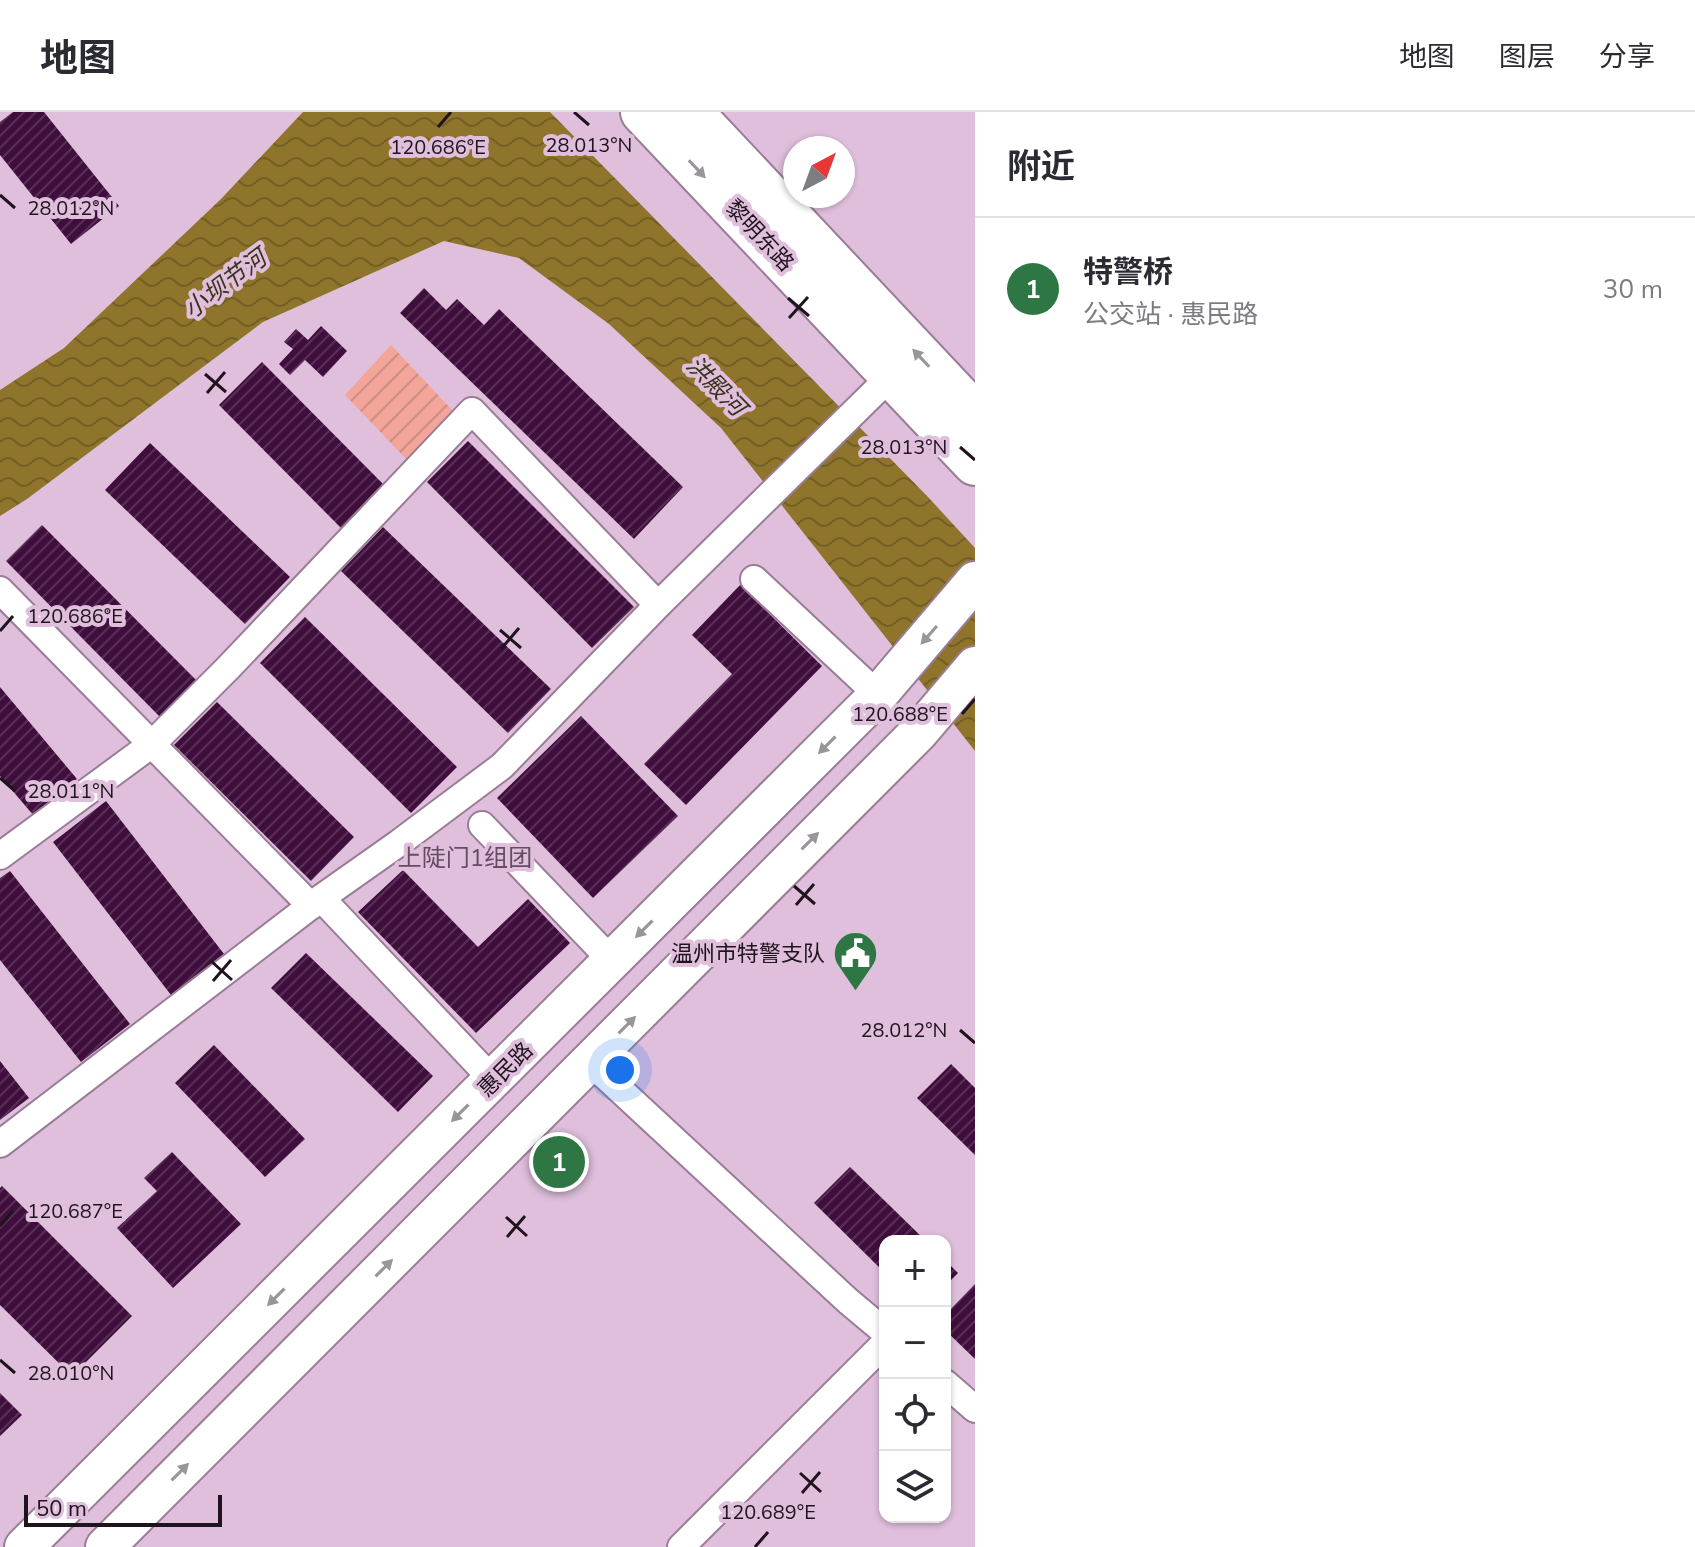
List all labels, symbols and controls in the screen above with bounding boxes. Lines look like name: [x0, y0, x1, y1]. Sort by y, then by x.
text: 地图: [40, 33, 116, 84]
text: 地图: [1399, 38, 1455, 76]
text: 图层: [1499, 38, 1555, 76]
text: 分享: [1599, 38, 1655, 76]
text: 28.013°N: [546, 132, 632, 159]
text: 120.686°E: [390, 134, 486, 161]
north arrow: [783, 136, 855, 208]
text: 附近: [1007, 144, 1075, 190]
one-way arrow: [687, 159, 706, 178]
street label: 黎明东路: [718, 193, 800, 278]
text: 28.012°N: [28, 195, 114, 222]
water label: 小坝节河: [177, 240, 276, 326]
text: 特警桥: [1083, 252, 1173, 293]
text: 1: [1025, 272, 1041, 307]
text: 30 m: [1603, 272, 1663, 307]
text: 公交站 · 惠民路: [1083, 297, 1258, 332]
water label: 洪殿河: [679, 349, 756, 426]
one-way arrow: [913, 349, 931, 368]
text: 28.013°N: [861, 434, 947, 461]
text: 120.686°E: [27, 603, 123, 630]
one-way arrow: [921, 625, 938, 645]
text: 120.688°E: [852, 701, 948, 728]
one-way arrow: [819, 735, 837, 754]
text: 28.011°N: [28, 778, 114, 805]
one-way arrow: [801, 832, 819, 851]
district label: 上陡门1组团: [398, 842, 532, 874]
one-way arrow: [635, 919, 654, 938]
public building icon: 温州市特警支队: [832, 929, 880, 992]
place label: 温州市特警支队: [671, 939, 825, 969]
one-way arrow: [617, 1016, 636, 1035]
text: 28.012°N: [861, 1017, 947, 1044]
street label: 惠民路: [472, 1036, 540, 1104]
your location: [600, 1050, 640, 1090]
one-way arrow: [451, 1103, 470, 1122]
pin: 1: [533, 1132, 585, 1192]
text: 120.687°E: [27, 1198, 123, 1225]
map controls: [879, 1235, 951, 1523]
button: +: [879, 1235, 951, 1307]
one-way arrow: [374, 1259, 393, 1278]
one-way arrow: [267, 1287, 286, 1305]
button: −: [879, 1307, 951, 1379]
text: 28.010°N: [28, 1360, 114, 1387]
button: locate: [879, 1379, 951, 1451]
button: layers: [879, 1451, 951, 1523]
one-way arrow: [170, 1463, 189, 1482]
scale bar: [24, 1491, 222, 1527]
text: 50 m: [36, 1494, 87, 1524]
text: 120.689°E: [720, 1499, 816, 1526]

